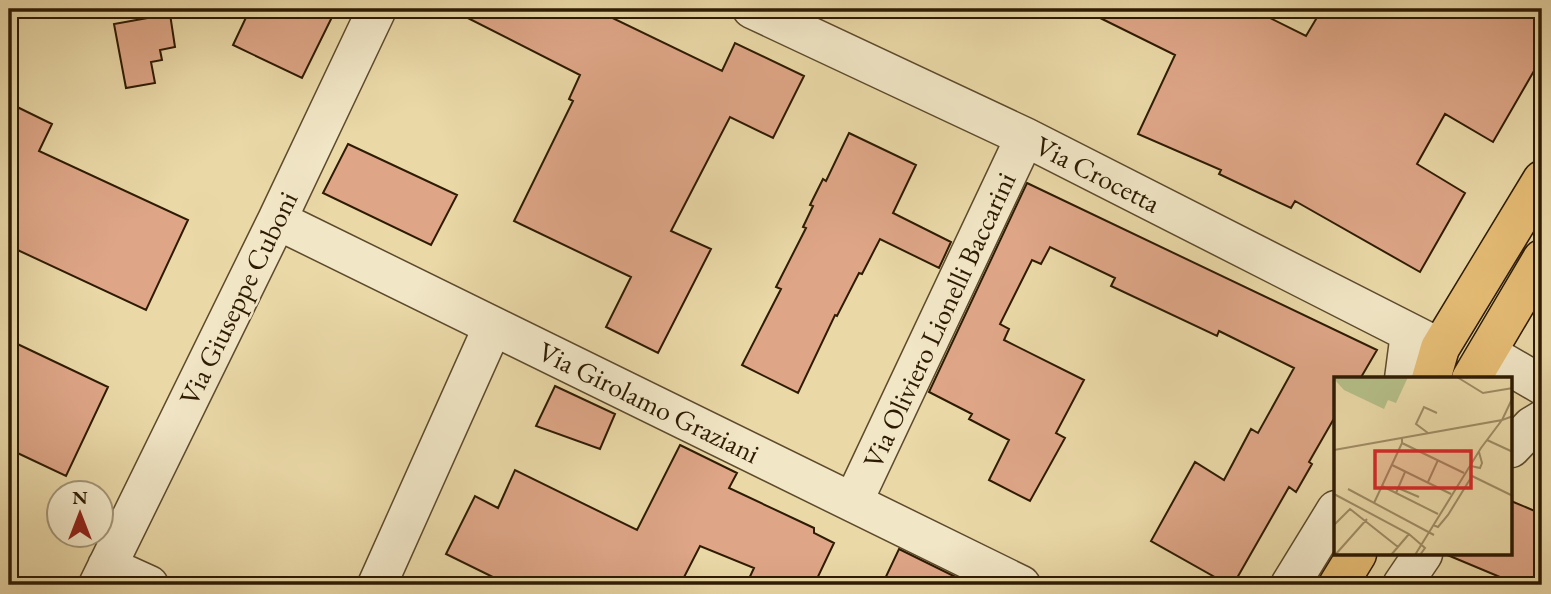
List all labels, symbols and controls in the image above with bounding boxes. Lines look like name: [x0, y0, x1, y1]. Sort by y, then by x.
street label: Via Crocetta: [1029, 127, 1167, 221]
street label: Via Oliviero Lionelli Baccarini: [854, 166, 1024, 474]
street label: Via Giuseppe Cuboni: [171, 185, 306, 411]
street label: Via Girolamo Graziani: [532, 333, 766, 471]
inset map: [1334, 377, 1512, 556]
north arrow: [46, 478, 116, 548]
text: N: [72, 485, 88, 510]

